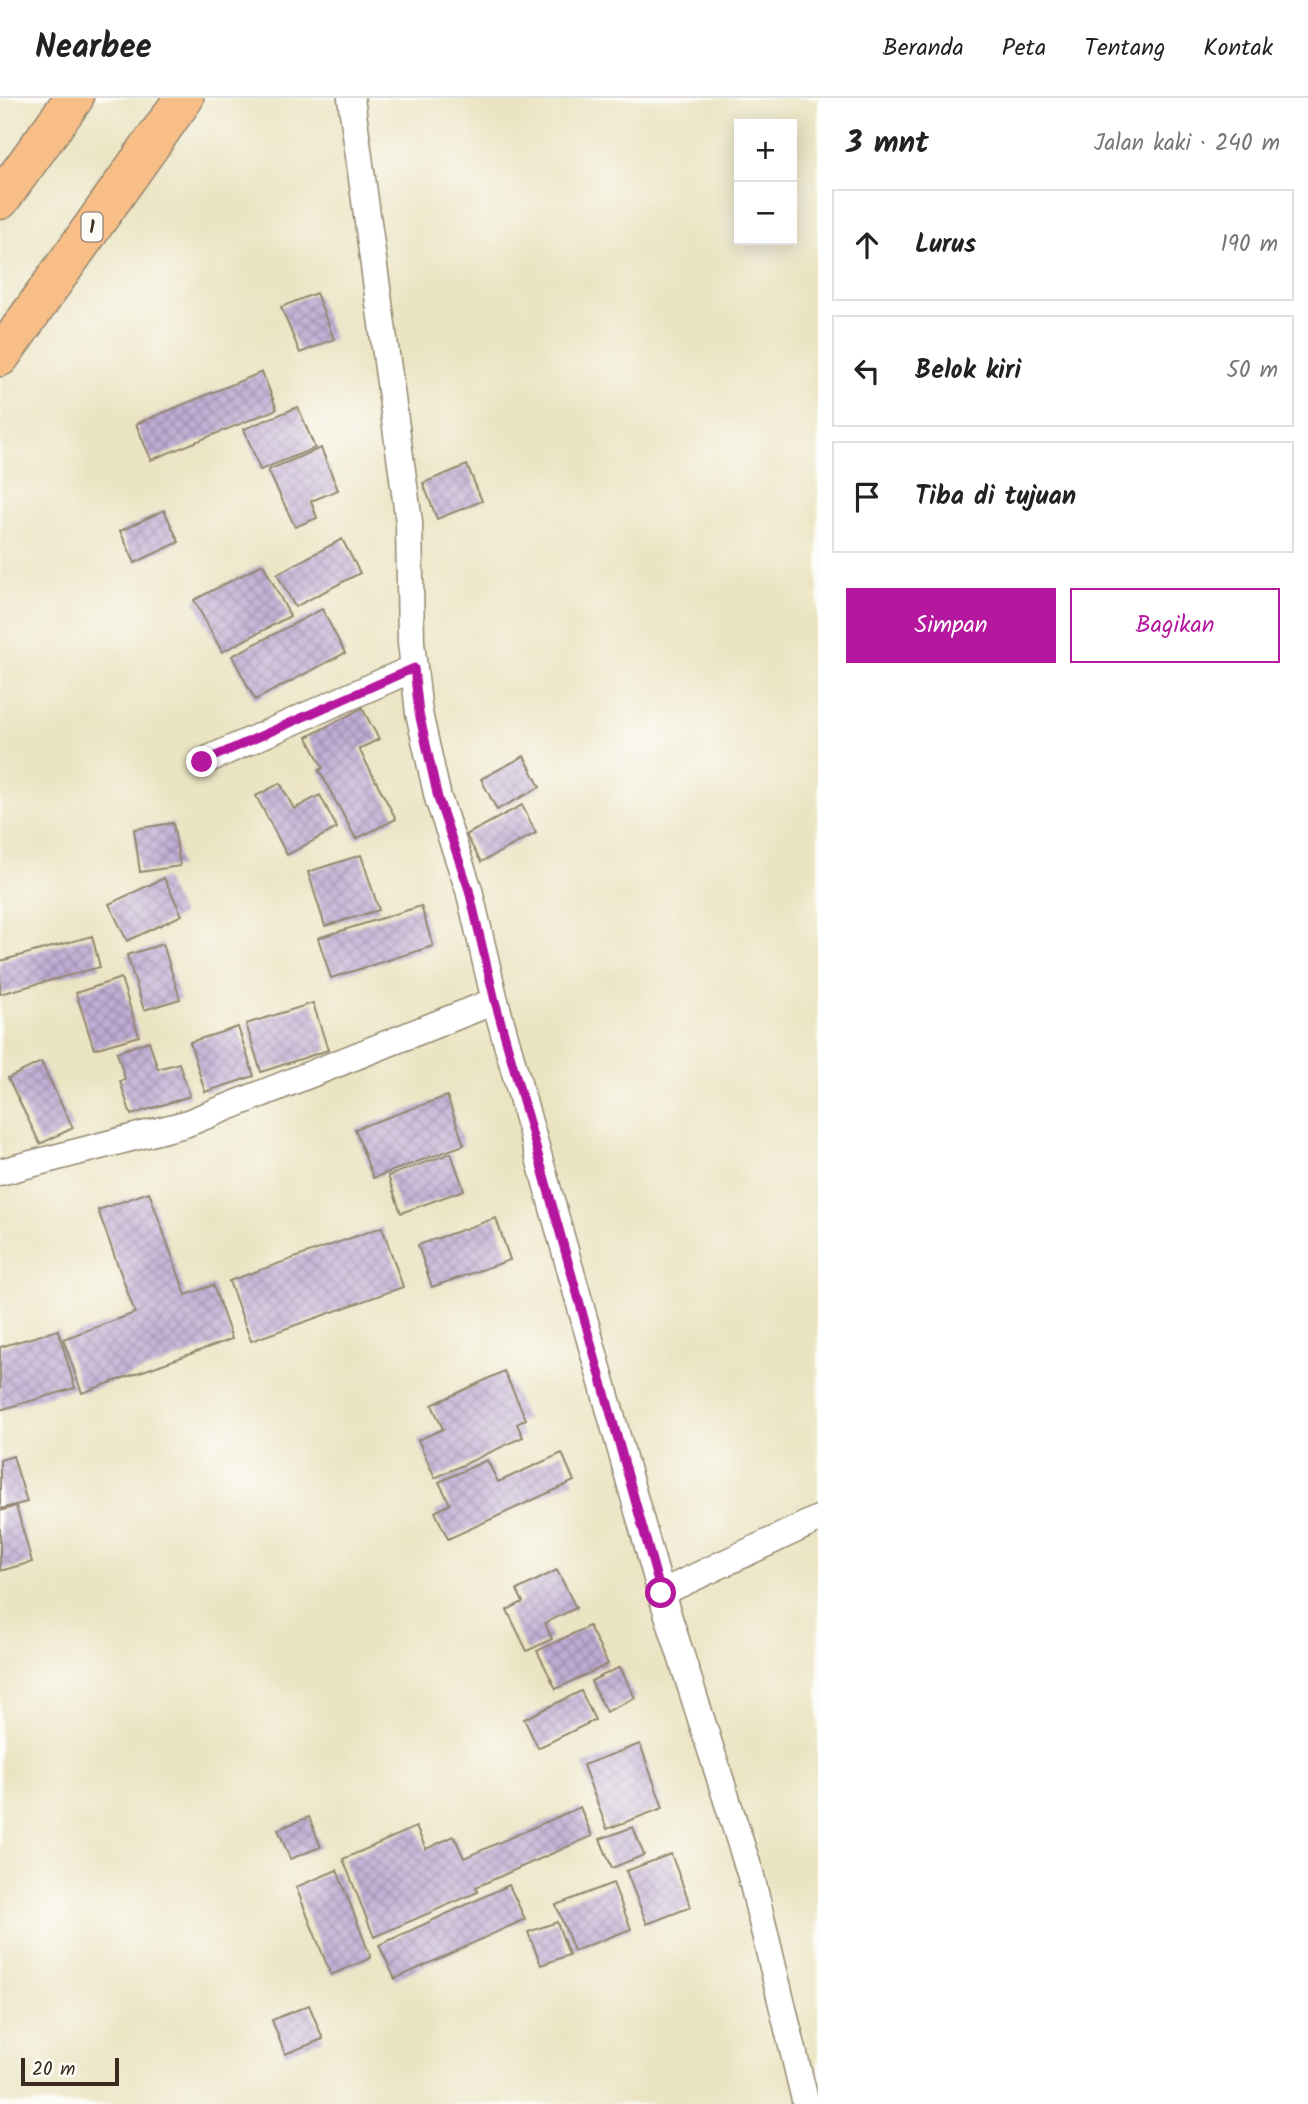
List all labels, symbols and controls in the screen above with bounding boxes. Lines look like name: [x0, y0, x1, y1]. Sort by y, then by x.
text: Nearbee: [35, 22, 152, 75]
text: Beranda: [882, 29, 964, 68]
text: Peta: [1002, 29, 1046, 68]
text: Tentang: [1084, 29, 1165, 68]
text: Kontak: [1203, 29, 1273, 68]
map controls: [734, 119, 797, 245]
button: +: [734, 119, 797, 182]
text: 3 mnt: [846, 120, 929, 168]
text: Jalan kaki · 240 m: [1094, 126, 1280, 162]
button: −: [734, 182, 797, 245]
road number: 1: [82, 212, 102, 242]
text: Lurus: [915, 224, 976, 266]
icon: ahead: [848, 226, 886, 264]
text: 190 m: [1221, 227, 1278, 263]
text: Belok kiri: [915, 350, 1021, 392]
icon: left: [848, 352, 886, 390]
text: 50 m: [1227, 353, 1278, 389]
text: Tiba di tujuan: [915, 476, 1076, 518]
icon: arrive: [848, 478, 886, 516]
button: Simpan: [846, 588, 1056, 663]
button: Bagikan: [1070, 588, 1280, 663]
route end: [186, 746, 217, 777]
route start: [645, 1577, 676, 1608]
scale bar: [21, 2055, 119, 2087]
text: 20 m: [32, 2055, 75, 2085]

